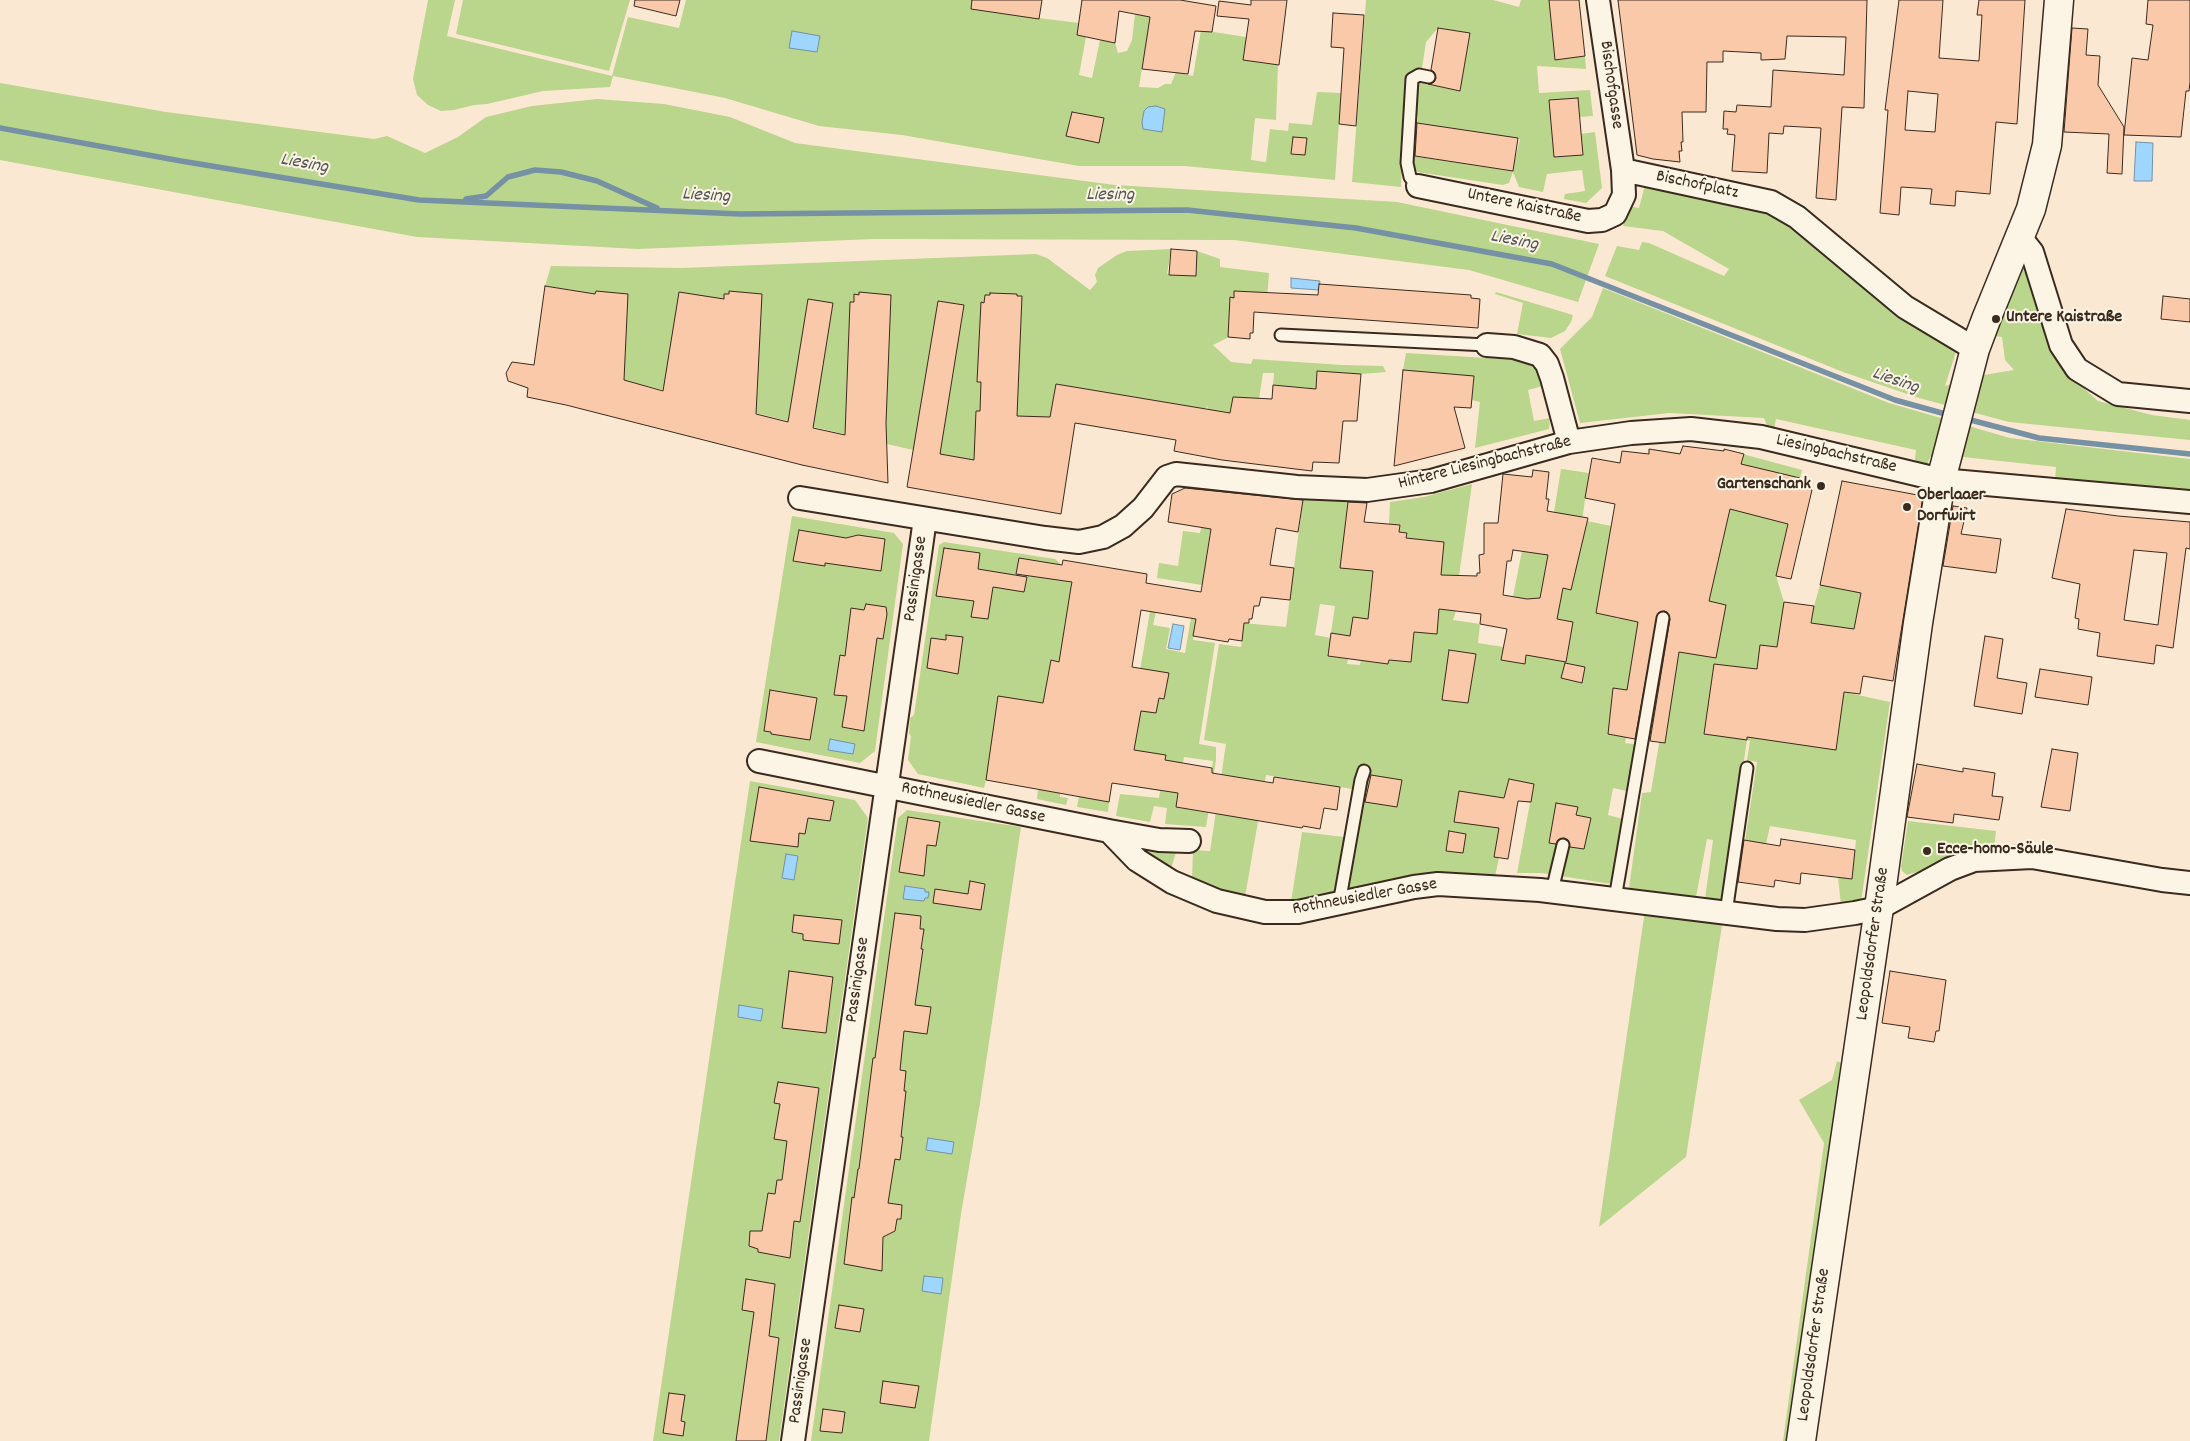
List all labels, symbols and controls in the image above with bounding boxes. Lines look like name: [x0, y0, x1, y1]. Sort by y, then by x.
street label: Bischofgasse: [1593, 40, 1627, 130]
water label: Liesing: [278, 150, 330, 180]
street label: Bischofplatz: [1654, 167, 1740, 205]
water label: Liesing: [681, 184, 731, 210]
street label: Untere Kaistraße: [1465, 184, 1583, 230]
water label: Liesing: [1086, 185, 1134, 207]
water label: Liesing: [1488, 226, 1540, 258]
place label: Untere Kaistraße: [2006, 308, 2122, 330]
marker: Untere Kaistraße: [1990, 313, 2002, 325]
water label: Liesing: [1869, 363, 1921, 401]
street label: Liesingbachstraße: [1774, 431, 1898, 479]
street label: Hintere Liesingbachstraße: [1396, 432, 1574, 496]
place label: Gartenschank: [1717, 475, 1811, 497]
marker: Gartenschank: [1815, 480, 1827, 492]
place label: Oberlaaer Dorfwirt: [1917, 486, 1985, 528]
marker: Oberlaaer Dorfwirt: [1901, 501, 1913, 513]
street label: Passinigasse: [900, 535, 934, 623]
street label: Rothneusiedler Gasse: [899, 778, 1047, 830]
place label: Ecce-homo-Säule: [1937, 840, 2053, 862]
marker: Ecce-homo-Säule: [1921, 845, 1933, 857]
street label: Leopoldsdorfer Straße: [1853, 866, 1895, 1022]
street label: Rothneusiedler Gasse: [1291, 875, 1439, 921]
street label: Passinigasse: [842, 936, 876, 1024]
street label: Leopoldsdorfer Straße: [1794, 1267, 1836, 1423]
street label: Passinigasse: [785, 1337, 819, 1425]

